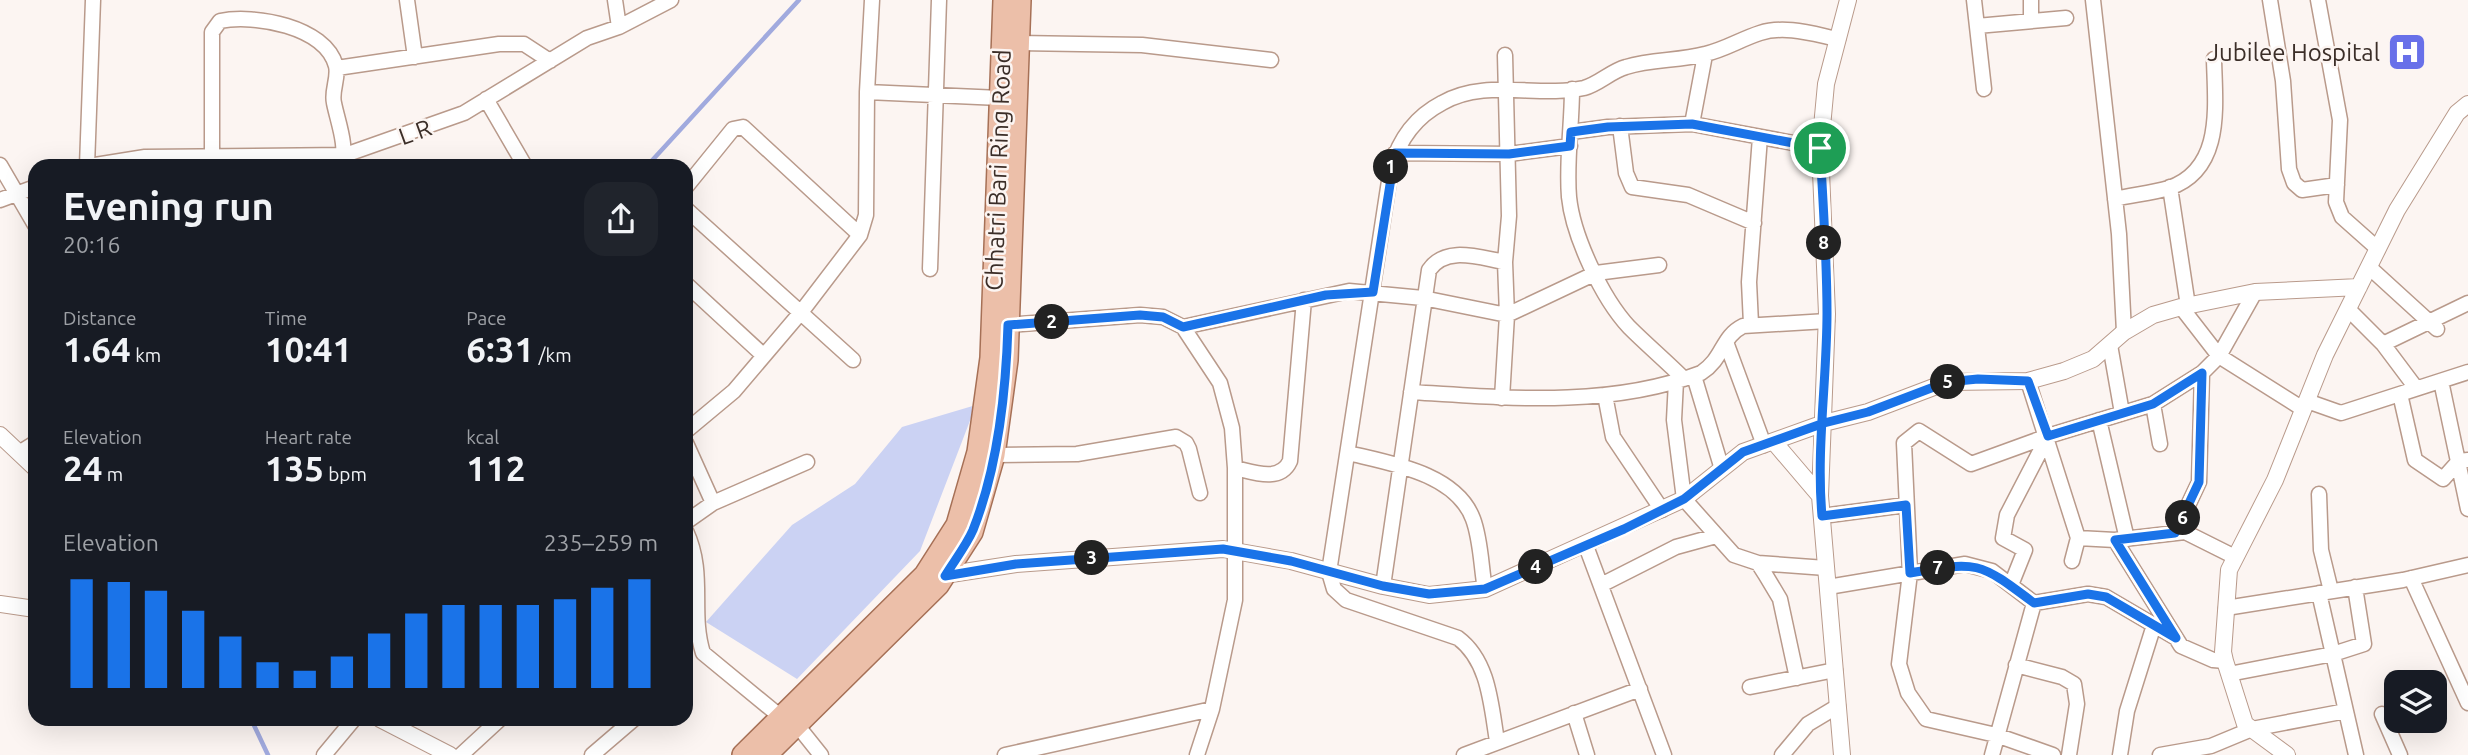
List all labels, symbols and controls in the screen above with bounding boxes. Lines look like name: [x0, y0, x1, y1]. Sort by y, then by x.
hospital icon: Jubilee Hospital: [2386, 31, 2428, 73]
place label: Jubilee Hospital: [2207, 39, 2380, 66]
street label: Chhatri Bari Ring Road: [980, 49, 1016, 291]
street label: L R: [395, 114, 435, 150]
pin: [1790, 118, 1850, 178]
icon: arrive: [1801, 129, 1839, 167]
pin: 1: [1374, 150, 1408, 184]
text: 1: [1385, 155, 1396, 177]
button: share: [584, 182, 658, 256]
text: Evening run: [63, 185, 274, 227]
pin: 8: [1806, 226, 1842, 260]
text: 8: [1818, 231, 1829, 253]
text: 20:16: [63, 232, 121, 257]
pin: 2: [1034, 304, 1070, 340]
text: Distance: [63, 307, 137, 329]
text: Time: [265, 307, 307, 329]
text: Pace: [466, 307, 507, 329]
text: 2: [1046, 310, 1057, 332]
text: 1.64: [63, 329, 131, 369]
text: 10:41: [265, 329, 352, 369]
text: 6:31: [466, 329, 534, 369]
text: km: [131, 344, 161, 366]
text: /km: [534, 344, 572, 366]
pin: 5: [1930, 364, 1966, 400]
text: 5: [1942, 370, 1953, 392]
text: Elevation: [63, 426, 142, 448]
text: Heart rate: [265, 426, 352, 448]
text: kcal: [466, 426, 499, 448]
text: 24: [63, 448, 102, 488]
text: 135: [265, 448, 324, 488]
text: 112: [466, 448, 526, 488]
text: m: [102, 463, 123, 485]
text: bpm: [324, 463, 367, 485]
pin: 6: [2166, 500, 2200, 536]
text: 6: [2177, 506, 2188, 528]
text: Elevation: [63, 530, 159, 555]
text: 235–259 m: [544, 530, 658, 555]
pin: 3: [1074, 540, 1110, 576]
text: 3: [1086, 546, 1097, 568]
pin: 4: [1518, 550, 1554, 584]
pin: 7: [1920, 550, 1955, 586]
text: 4: [1530, 555, 1541, 577]
text: 7: [1932, 556, 1943, 578]
map controls: [2384, 670, 2447, 733]
button: layers: [2384, 670, 2447, 733]

